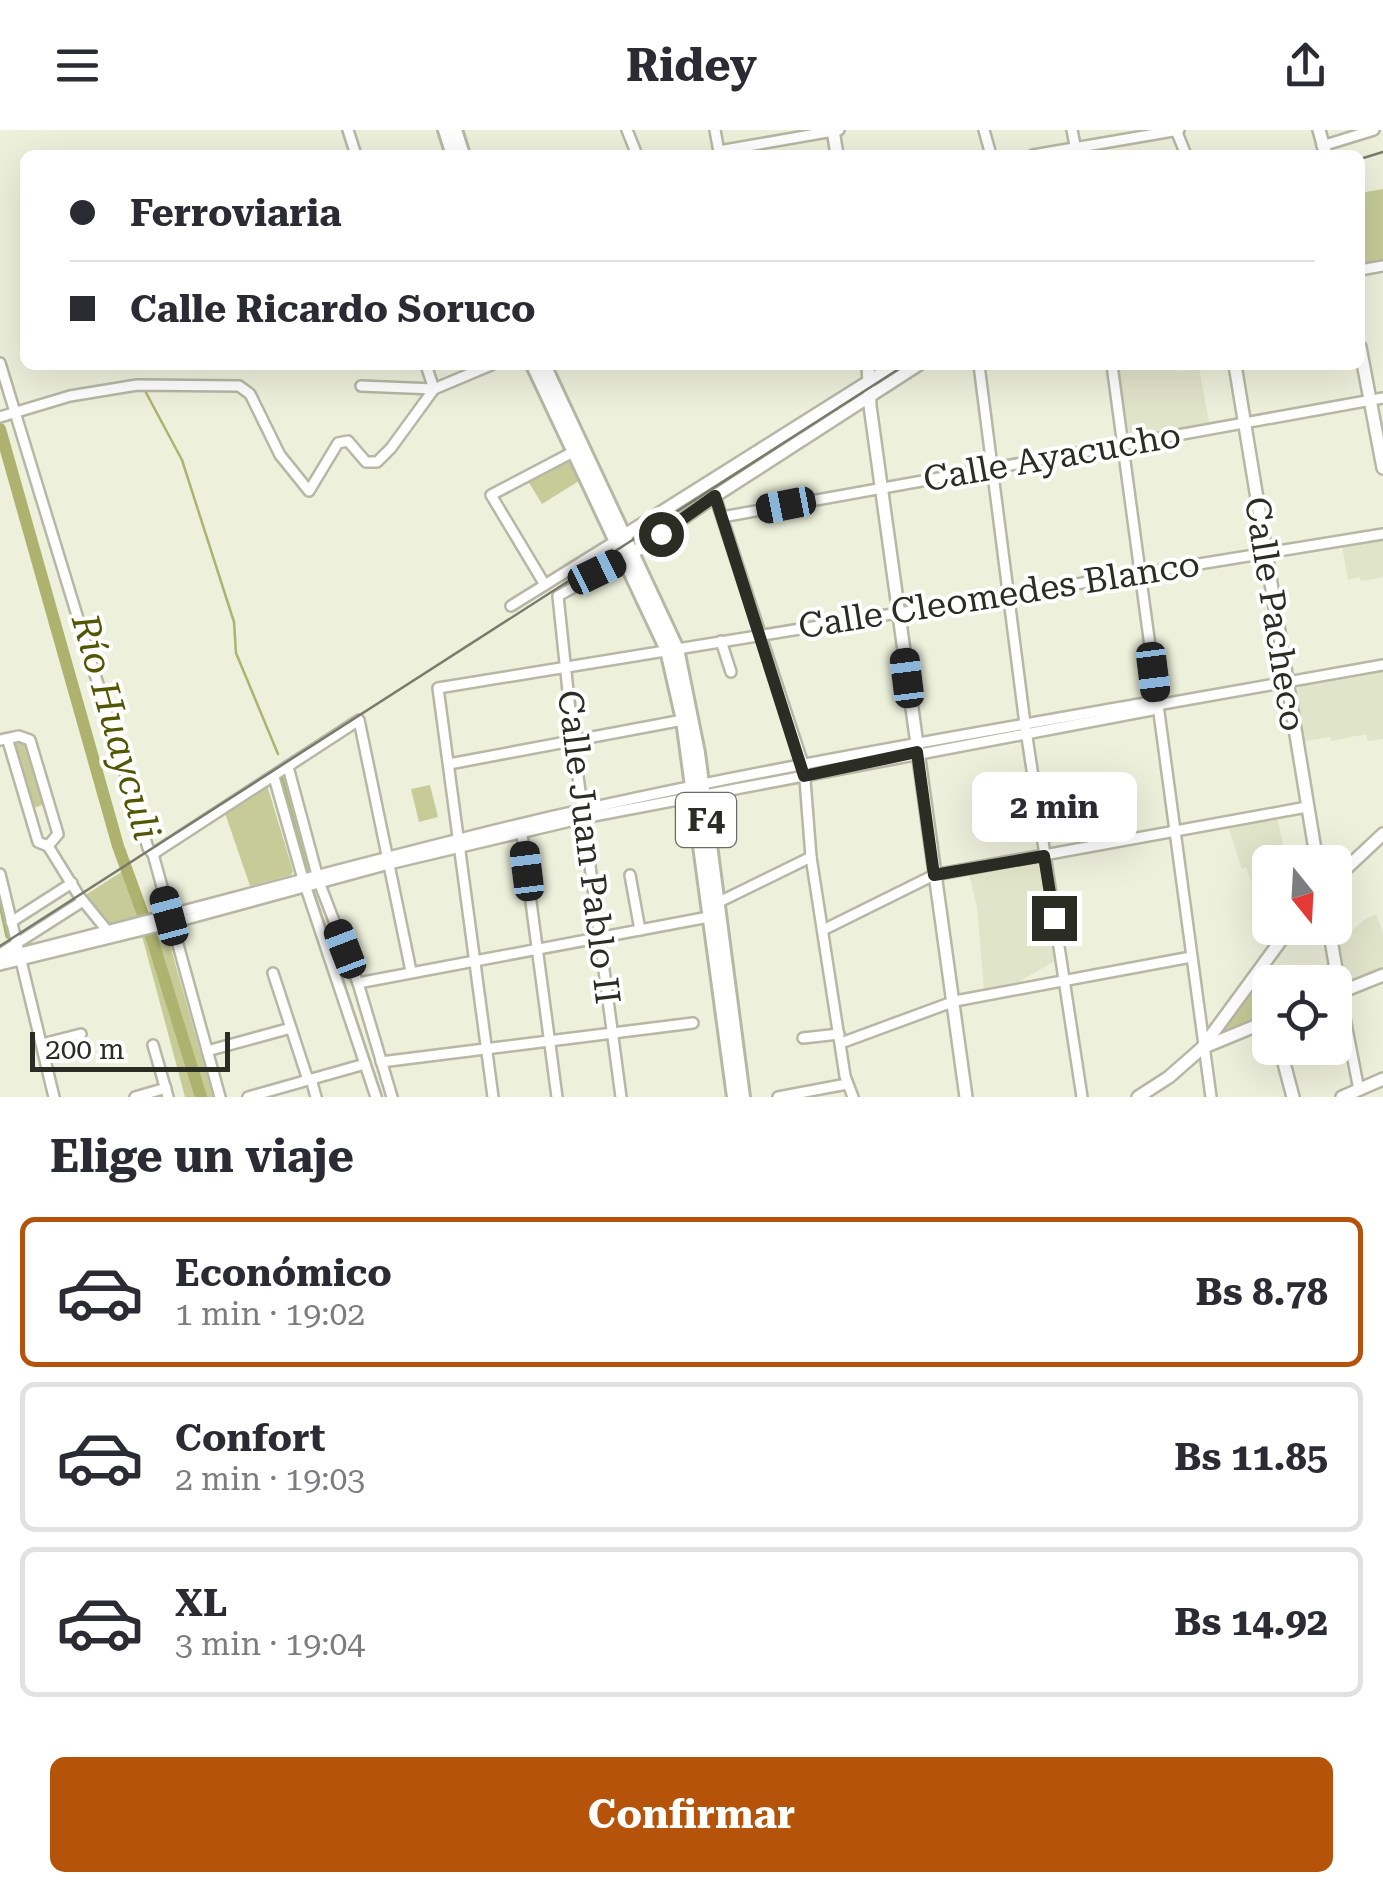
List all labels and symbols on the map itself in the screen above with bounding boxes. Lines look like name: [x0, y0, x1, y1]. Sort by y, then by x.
street label: Calle Ayacucho: [920, 415, 1184, 500]
car: [754, 485, 818, 525]
street label: Calle Pacheco: [1236, 494, 1313, 734]
route start: [639, 512, 684, 557]
street label: Calle Cleomedes Blanco: [795, 544, 1203, 647]
car: [563, 545, 631, 599]
water label: Río Huayculi: [62, 608, 169, 845]
car: [1134, 640, 1172, 704]
car: [888, 646, 926, 710]
street label: Calle Juan Pablo II: [549, 688, 628, 1006]
callout: 2 min: [972, 773, 1136, 843]
road number: F4: [676, 793, 736, 847]
car: [508, 839, 546, 903]
north arrow: [1252, 845, 1352, 945]
car: [147, 883, 191, 949]
route end: [1032, 896, 1077, 941]
car: [320, 916, 370, 982]
scale bar: [30, 1027, 230, 1071]

